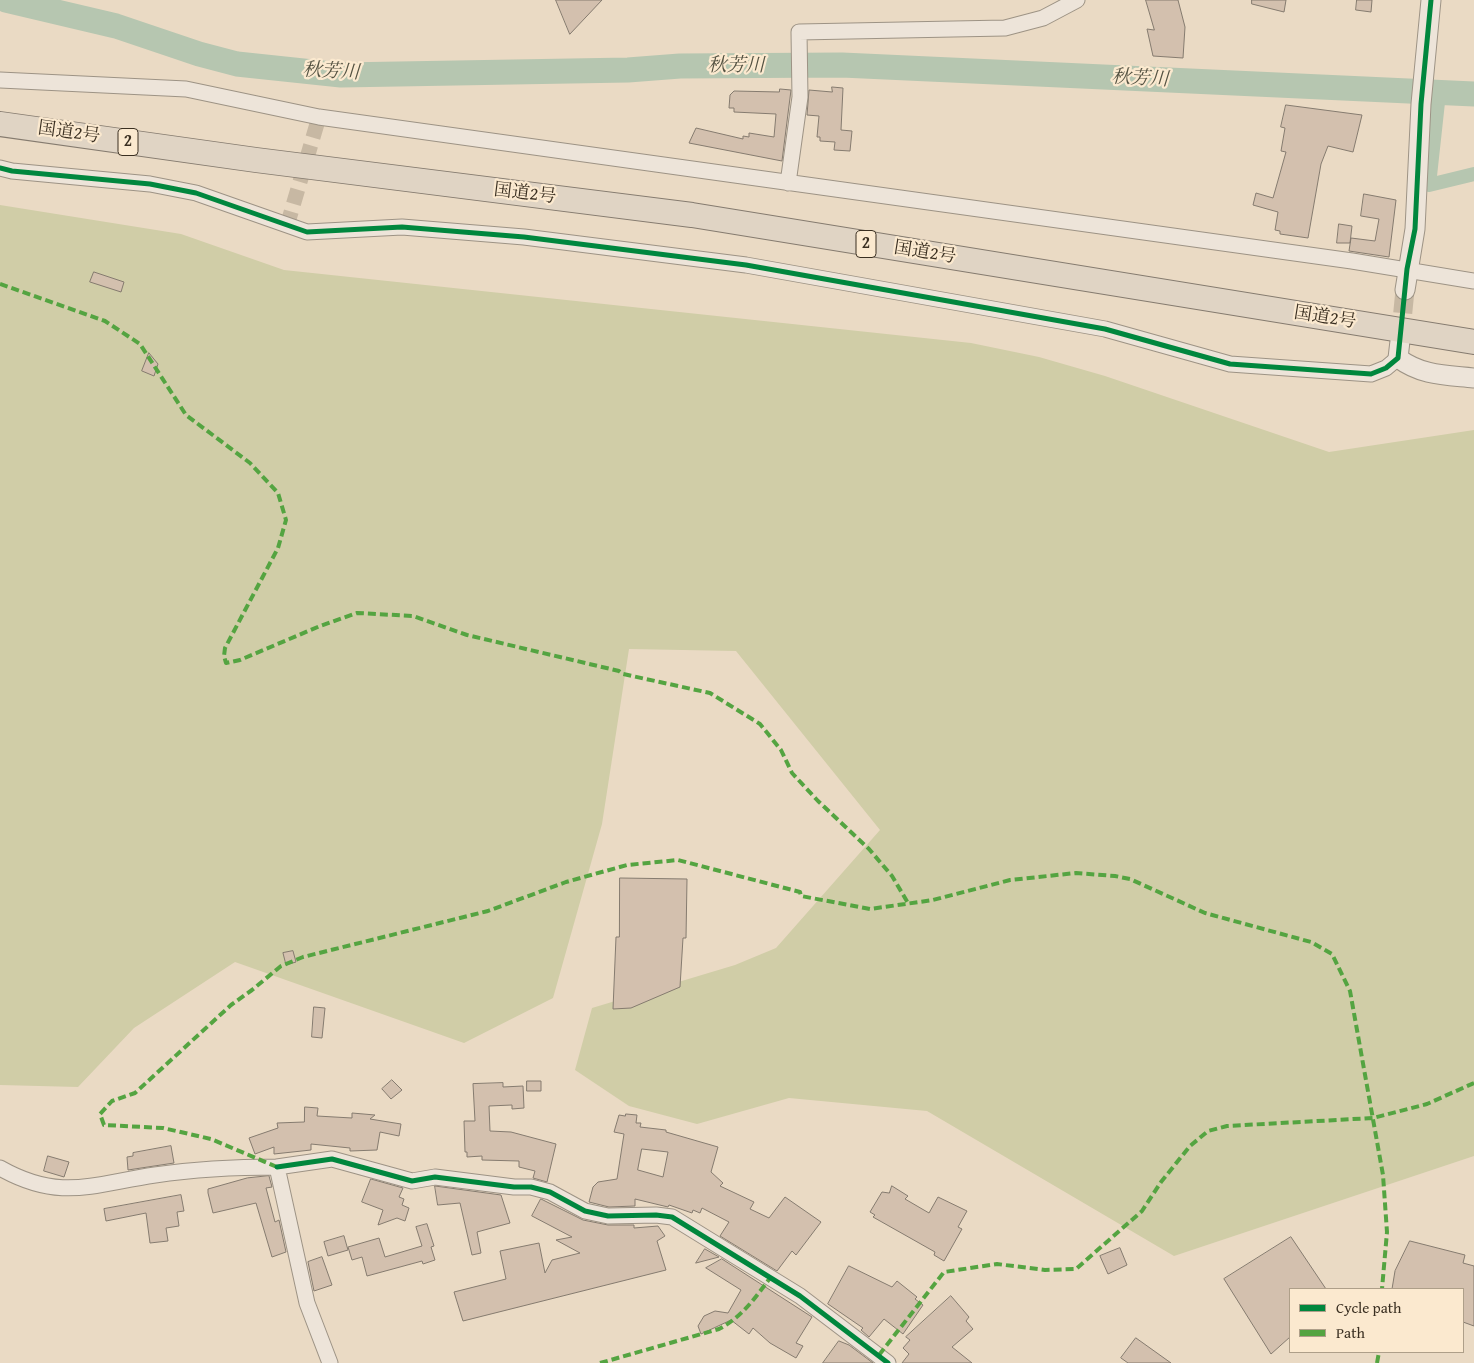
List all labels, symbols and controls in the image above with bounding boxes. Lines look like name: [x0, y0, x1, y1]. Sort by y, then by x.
water label: 秋芳川: [708, 55, 764, 77]
water label: 秋芳川: [302, 59, 360, 85]
water label: 秋芳川: [1111, 66, 1169, 92]
street label: 国道2号: [36, 118, 102, 148]
road number: 2: [118, 128, 138, 156]
street label: 国道2号: [493, 179, 557, 209]
road number: 2: [856, 230, 876, 258]
street label: 国道2号: [892, 237, 958, 269]
street label: 国道2号: [1292, 302, 1358, 334]
legend: [1289, 1288, 1464, 1353]
text: Cycle path: [1336, 1297, 1402, 1318]
text: Path: [1336, 1322, 1365, 1343]

